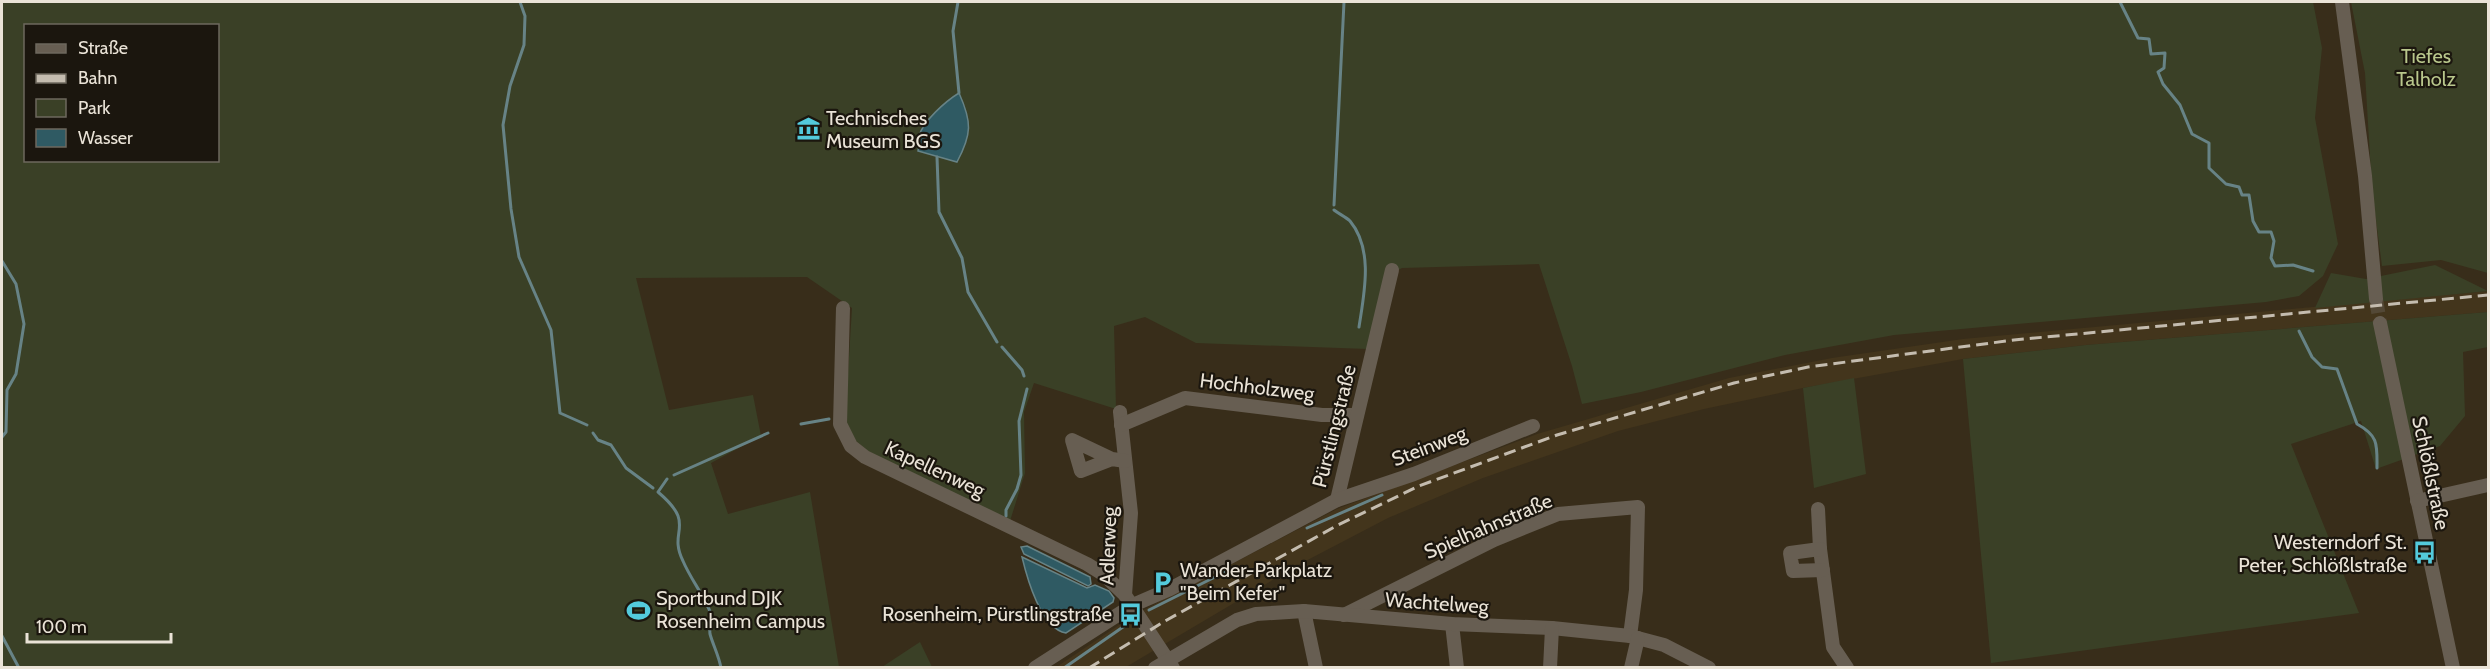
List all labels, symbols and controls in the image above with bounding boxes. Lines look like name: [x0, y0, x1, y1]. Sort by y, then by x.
legend: [24, 24, 219, 162]
text: Straße: [78, 37, 128, 59]
park label: Tiefes Talholz: [2396, 44, 2456, 91]
text: Bahn: [78, 67, 117, 89]
text: Park: [78, 97, 111, 119]
place label: Technisches Museum BGS: [826, 106, 941, 153]
museum icon: Technisches Museum BGS: [795, 116, 821, 142]
text: Wasser: [78, 127, 133, 149]
street label: Pürstlingstraße: [1307, 362, 1361, 490]
street label: Hochholzweg: [1198, 368, 1317, 406]
street label: Schlößlstraße: [2407, 414, 2455, 532]
street label: Steinweg: [1388, 420, 1471, 471]
street label: Kapellenweg: [881, 435, 990, 503]
street label: Spielhahnstraße: [1420, 488, 1556, 564]
street label: Adlerweg: [1095, 505, 1121, 586]
place label: Westerndorf St. Peter, Schlößlstraße: [2238, 530, 2407, 577]
bus stop icon: Westerndorf St. Peter, Schlößlstraße: [2412, 540, 2438, 566]
place label: Wander-Parkplatz "Beim Kefer": [1180, 558, 1332, 605]
parking icon: Wander-Parkplatz "Beim Kefer": [1149, 569, 1175, 595]
place label: Sportbund DJK Rosenheim Campus: [656, 586, 825, 633]
street label: Wachtelweg: [1384, 587, 1491, 619]
sports icon: Sportbund DJK Rosenheim Campus: [625, 597, 651, 623]
bus stop icon: Rosenheim, Pürstlingstraße: [1117, 601, 1143, 627]
place label: Rosenheim, Pürstlingstraße: [882, 602, 1112, 626]
scale bar: [27, 606, 171, 644]
text: 100 m: [36, 616, 87, 638]

